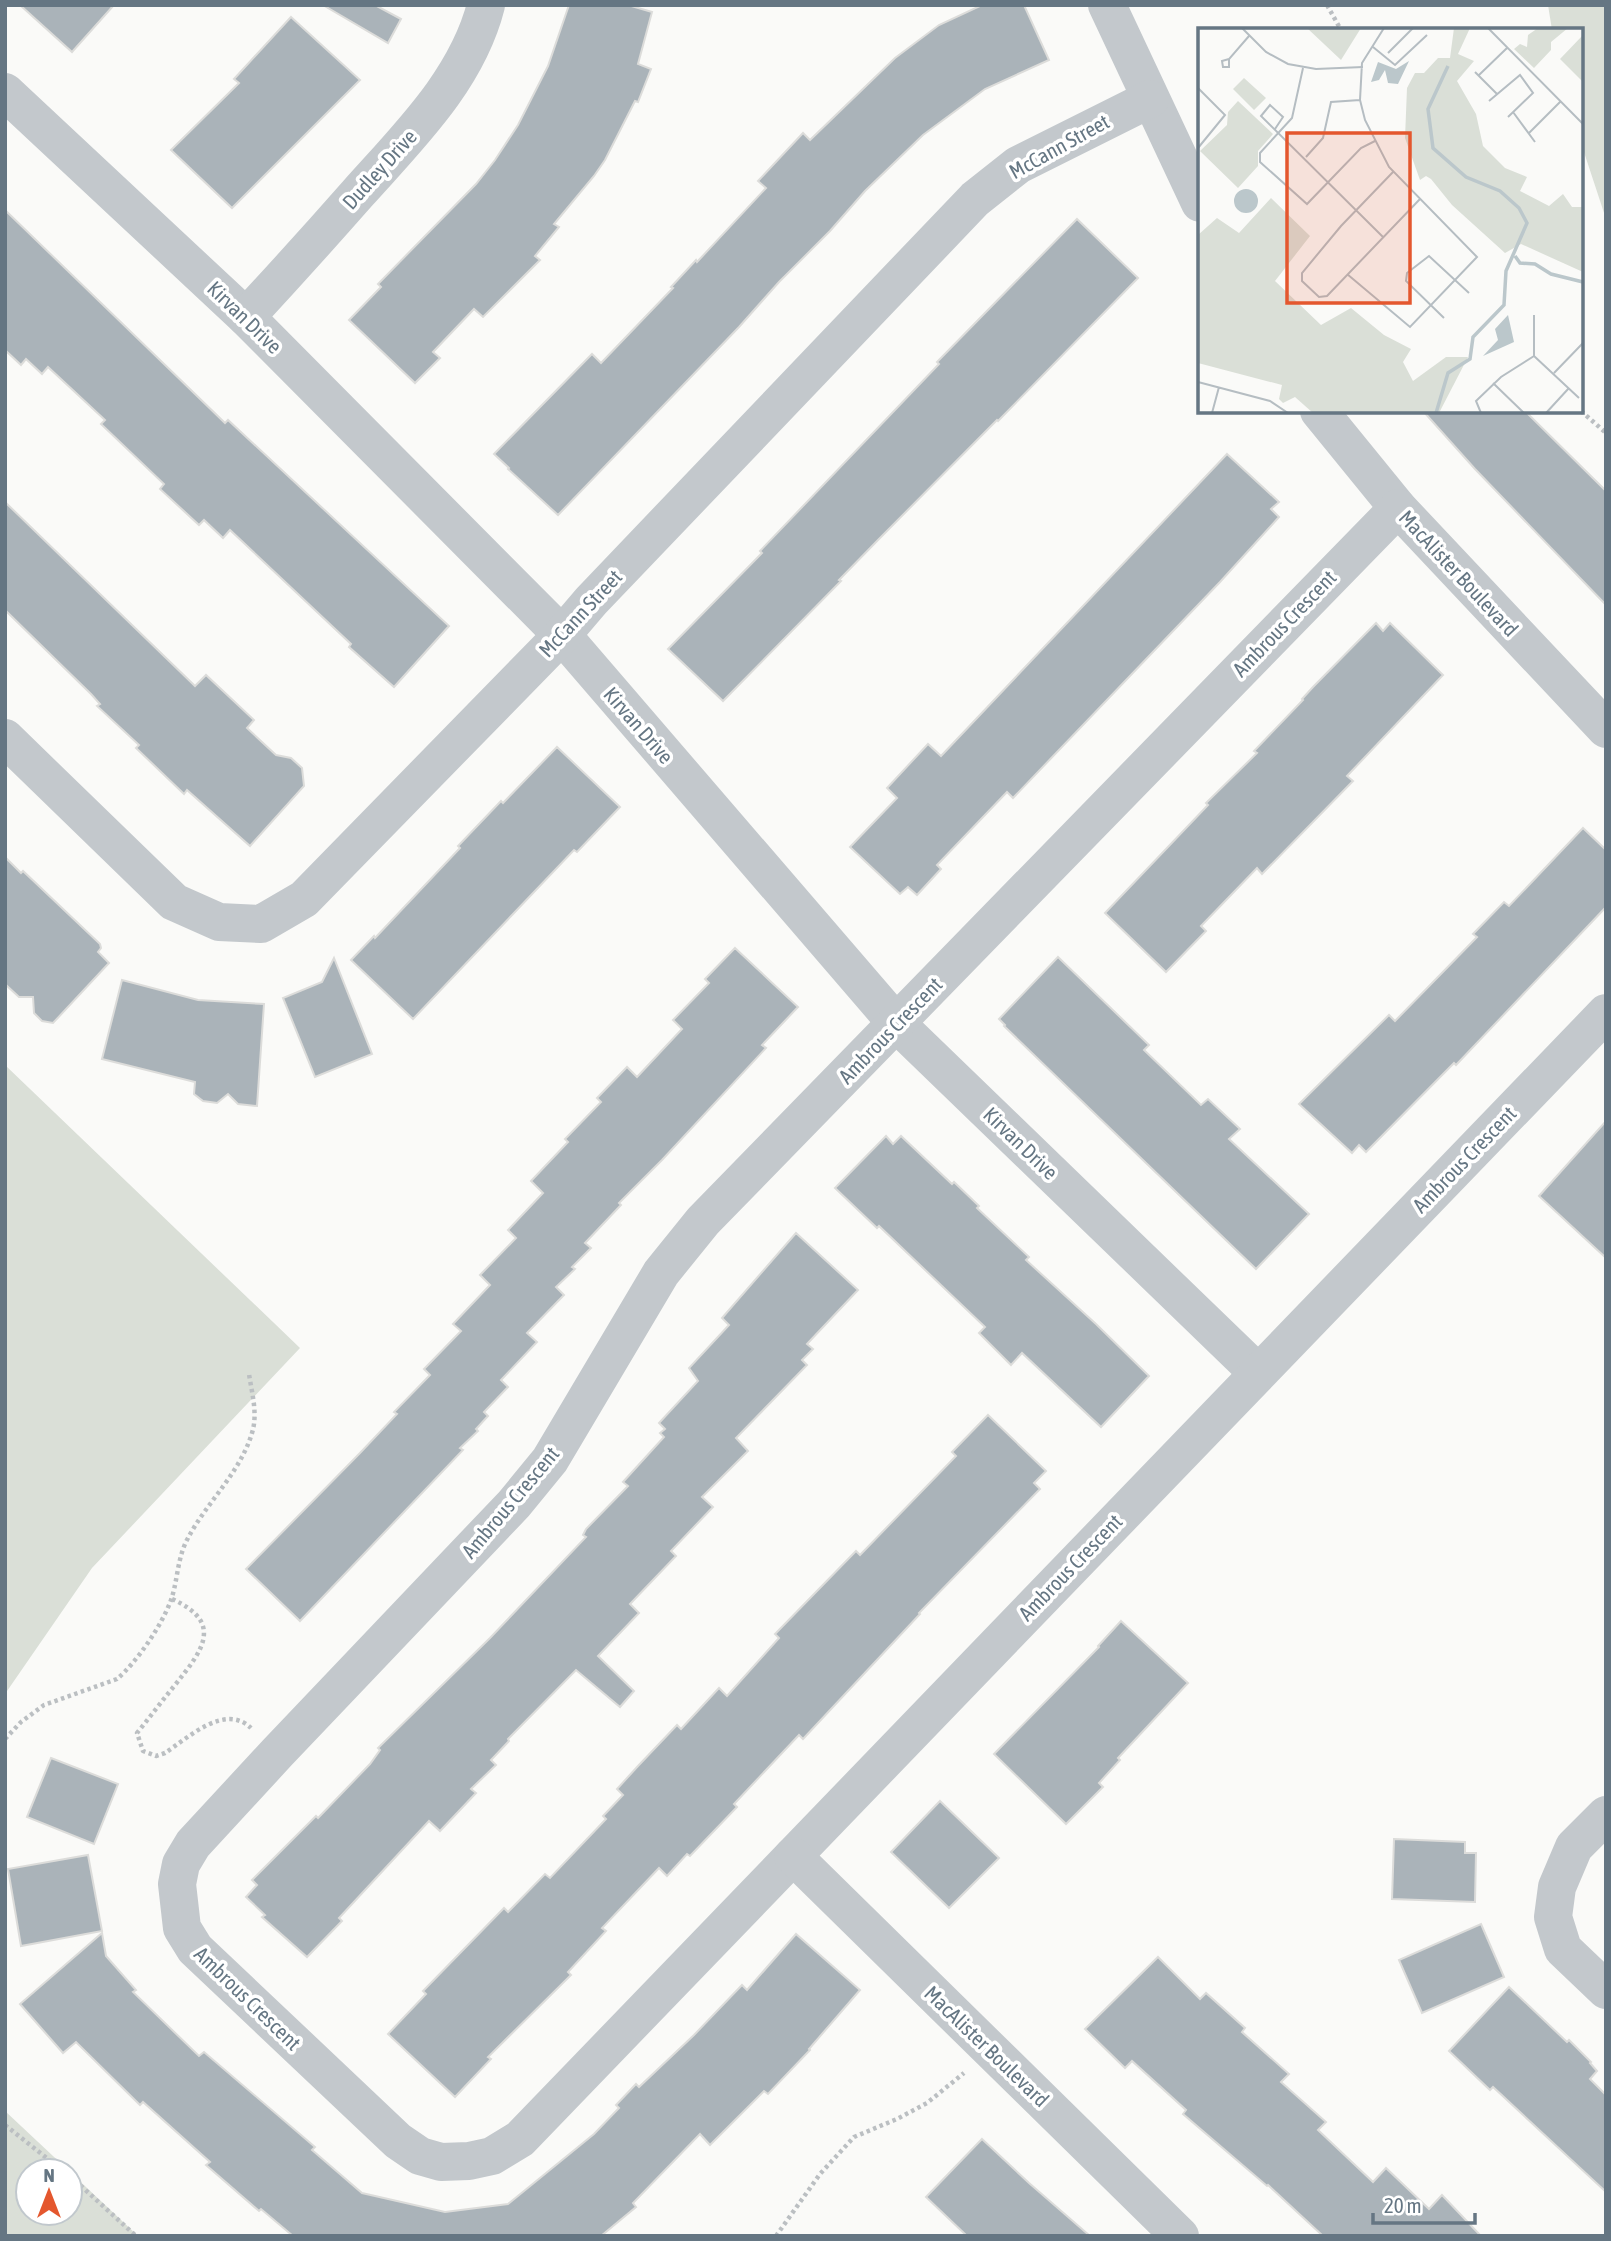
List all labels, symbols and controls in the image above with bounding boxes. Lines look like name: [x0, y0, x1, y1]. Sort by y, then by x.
inset map: [1198, 28, 1583, 413]
street label: McCann Street: [1005, 109, 1113, 183]
street label: Dudley Drive: [337, 124, 421, 214]
street label: Kirvan Drive: [203, 276, 287, 358]
street label: MacAlister Boulevard: [1395, 505, 1523, 641]
street label: McCann Street: [534, 564, 626, 662]
street label: Ambrous Crescent: [1227, 565, 1341, 681]
street label: Kirvan Drive: [599, 682, 679, 768]
street label: Ambrous Crescent: [833, 972, 947, 1088]
street label: Ambrous Crescent: [1407, 1101, 1521, 1217]
street label: Kirvan Drive: [979, 1102, 1063, 1184]
street label: Ambrous Crescent: [456, 1441, 564, 1563]
street label: Ambrous Crescent: [1013, 1509, 1127, 1625]
street label: Ambrous Crescent: [190, 1941, 306, 2055]
street label: MacAlister Boulevard: [920, 1981, 1054, 2111]
north arrow: [14, 2157, 84, 2227]
text: N: [43, 2164, 55, 2186]
scale bar: [1373, 2182, 1474, 2226]
text: 20 m: [1384, 2193, 1422, 2217]

